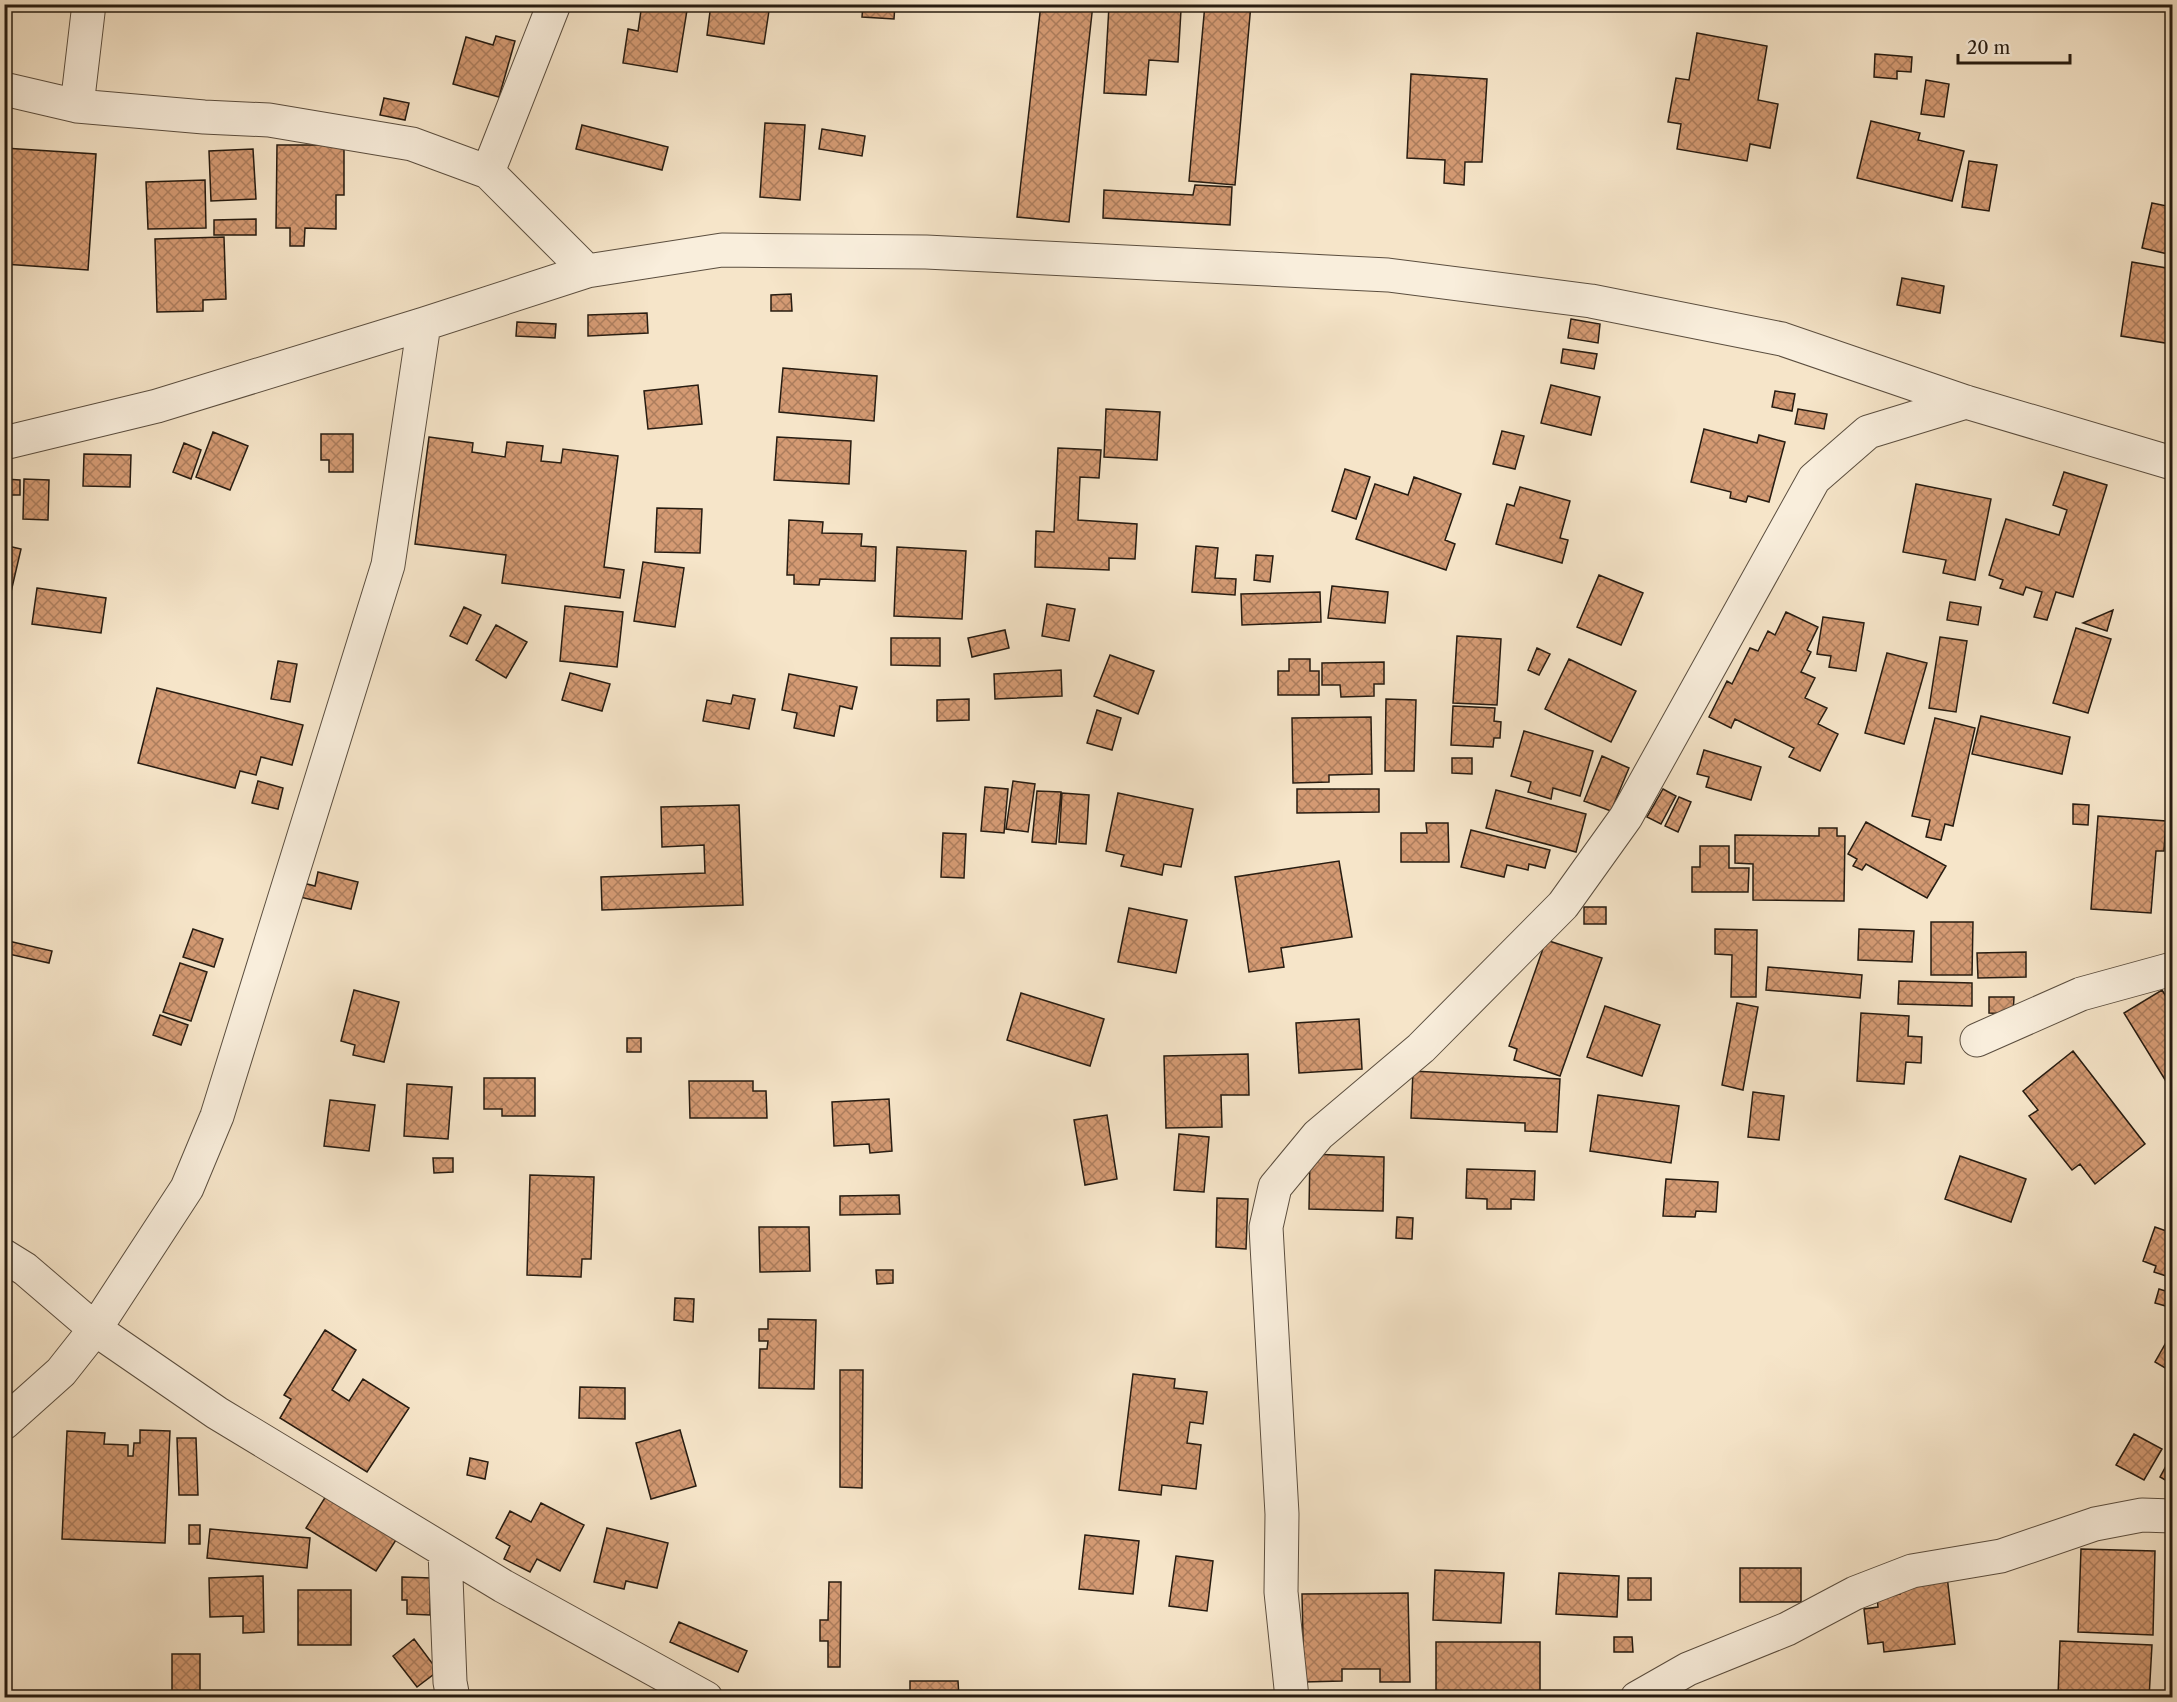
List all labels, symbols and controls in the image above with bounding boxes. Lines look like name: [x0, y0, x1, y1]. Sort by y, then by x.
scale bar: [1958, 27, 2070, 65]
text: 20 m: [1967, 37, 2011, 59]

